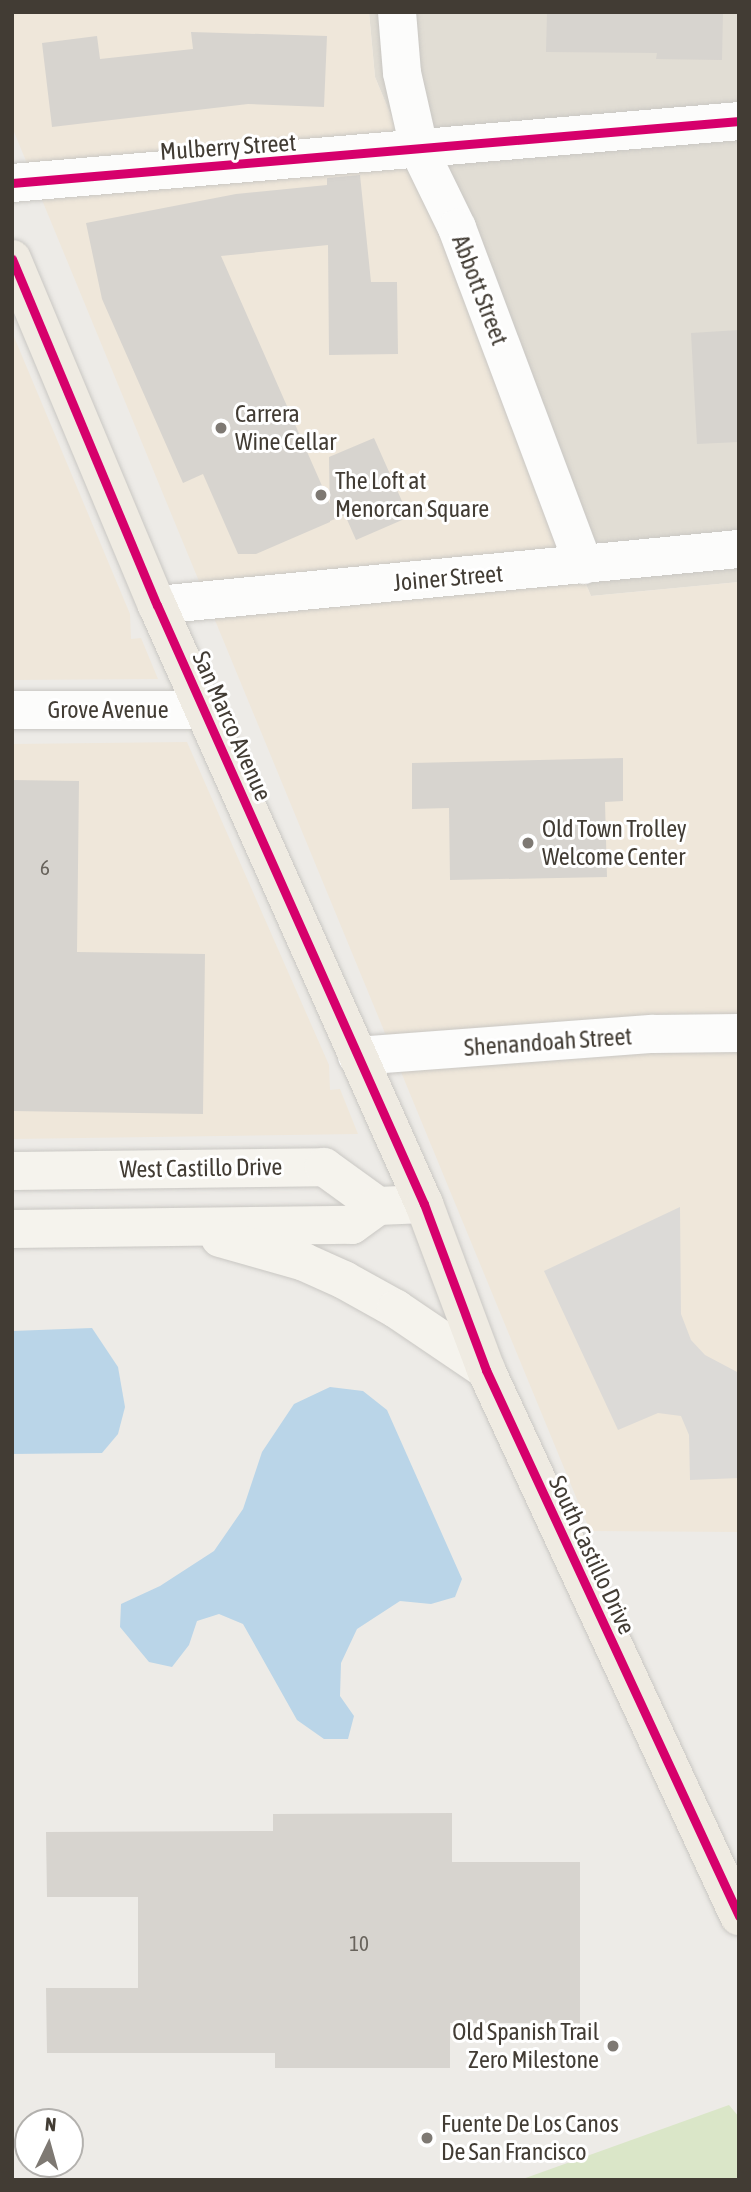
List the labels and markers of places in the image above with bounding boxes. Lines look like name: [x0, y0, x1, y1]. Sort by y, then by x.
place label: Carrera Wine Cellar: [235, 400, 336, 456]
marker: Carrera Wine Cellar: [213, 420, 229, 436]
place label: The Loft at Menorcan Square: [335, 467, 489, 523]
marker: The Loft at Menorcan Square: [313, 487, 329, 503]
place label: Old Town Trolley Welcome Center: [542, 815, 687, 871]
marker: Old Town Trolley Welcome Center: [520, 835, 536, 851]
place label: Old Spanish Trail Zero Milestone: [452, 2018, 599, 2074]
marker: Old Spanish Trail Zero Milestone: [605, 2038, 621, 2054]
place label: Fuente De Los Canos De San Francisco: [441, 2110, 619, 2166]
marker: Fuente De Los Canos De San Francisco: [419, 2130, 435, 2146]

